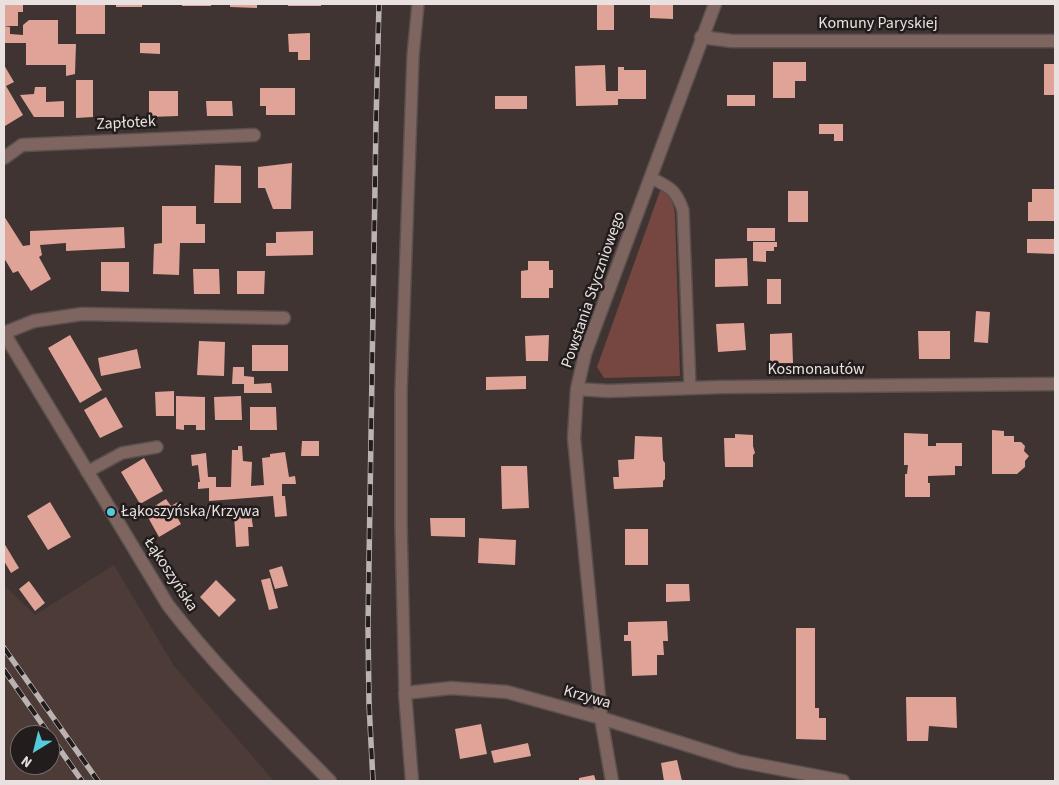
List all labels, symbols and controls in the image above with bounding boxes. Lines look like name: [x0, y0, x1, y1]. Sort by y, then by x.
street label: Komuny Paryskiej: [818, 14, 938, 34]
street label: Zapłotek: [96, 113, 156, 135]
street label: Powstania Styczniowego: [558, 209, 630, 371]
street label: Kosmonautów: [767, 360, 865, 380]
place label: Łąkoszyńska/Krzywa: [121, 502, 260, 522]
marker: Łąkoszyńska/Krzywa: [105, 506, 117, 518]
street label: Łąkoszyńska: [139, 534, 201, 616]
street label: Krzywa: [561, 682, 613, 714]
north arrow: [10, 725, 60, 775]
text: N: [17, 750, 36, 772]

